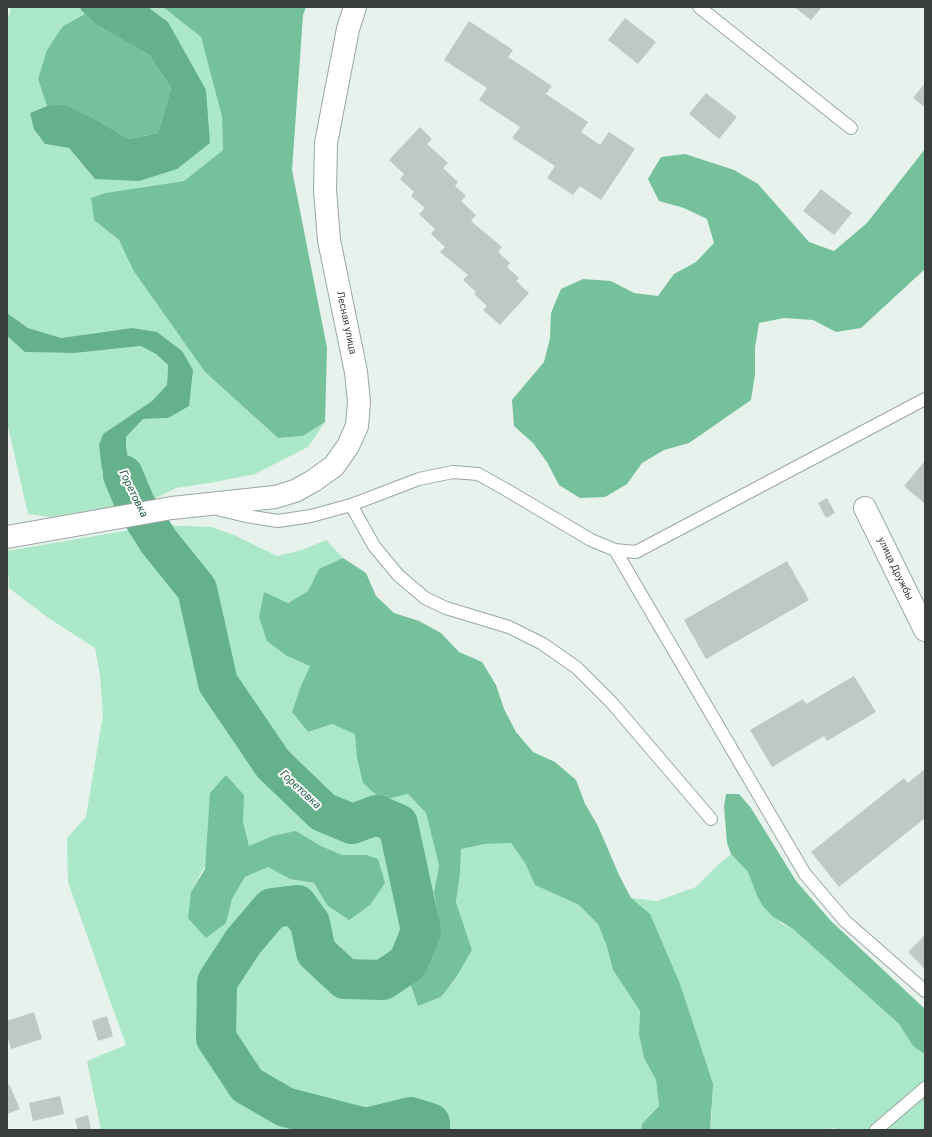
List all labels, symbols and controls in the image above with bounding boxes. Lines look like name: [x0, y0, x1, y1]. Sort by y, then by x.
street label: Лесная улица: [333, 290, 359, 356]
water label: Горетовка: [116, 468, 150, 520]
street label: улица Дружбы: [875, 535, 915, 603]
water label: Горетовка: [277, 768, 323, 812]

